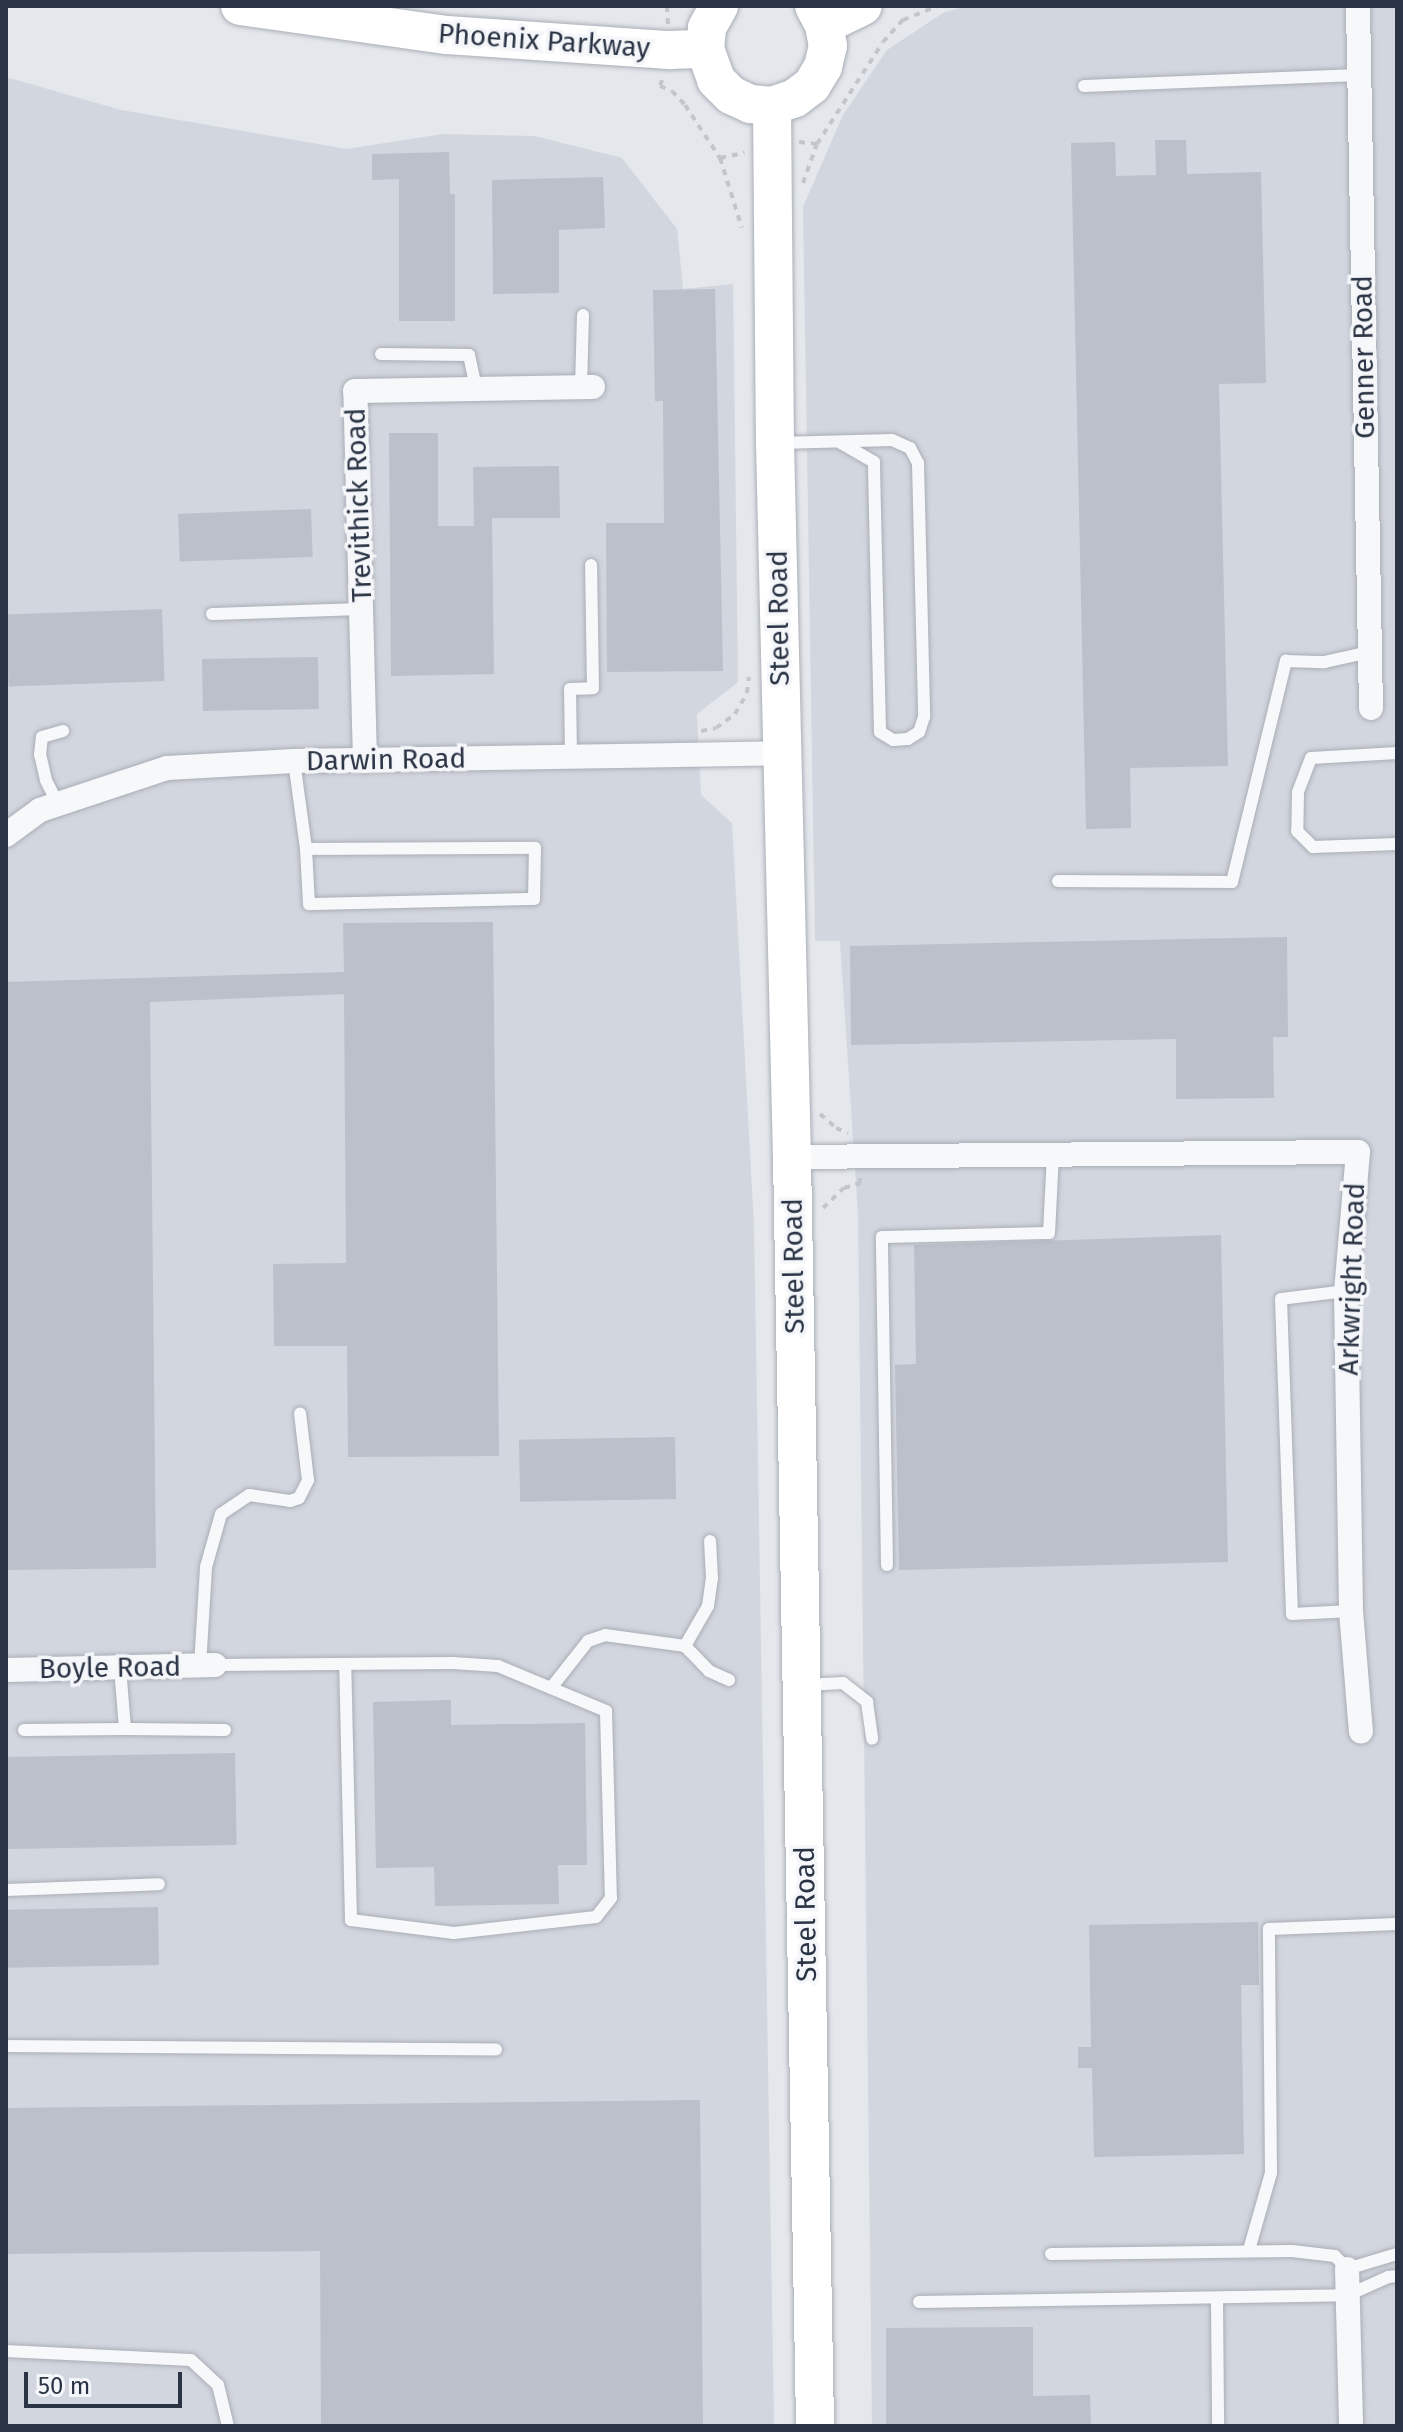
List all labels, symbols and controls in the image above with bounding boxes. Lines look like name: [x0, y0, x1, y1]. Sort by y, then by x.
street label: Phoenix Parkway: [437, 17, 651, 65]
street label: Genner Road: [1346, 275, 1382, 439]
street label: Trevithick Road: [339, 407, 379, 603]
street label: Steel Road: [761, 550, 797, 686]
street label: Darwin Road: [306, 742, 466, 778]
street label: Arkwright Road: [1332, 1182, 1372, 1376]
street label: Steel Road: [776, 1198, 812, 1334]
street label: Boyle Road: [39, 1650, 181, 1686]
street label: Steel Road: [788, 1846, 824, 1982]
scale bar: [28, 2356, 186, 2406]
text: 50 m: [38, 2372, 90, 2400]

